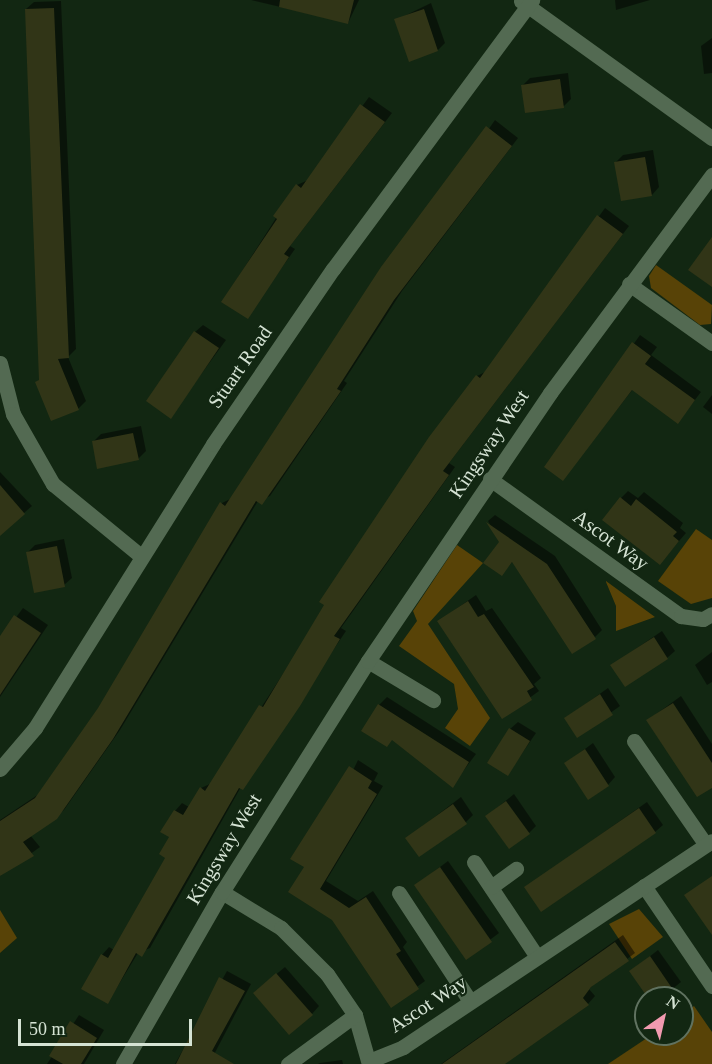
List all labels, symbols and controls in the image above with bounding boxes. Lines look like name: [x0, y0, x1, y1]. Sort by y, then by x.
street label: Stuart Road: [203, 321, 277, 413]
street label: Kingsway West: [444, 385, 534, 503]
street label: Ascot Way: [568, 504, 654, 576]
street label: Kingsway West: [181, 789, 267, 909]
street label: Ascot Way: [385, 970, 471, 1038]
north arrow: [634, 986, 694, 1046]
text: N: [664, 992, 683, 1013]
scale bar: [21, 1007, 195, 1045]
text: 50 m: [29, 1019, 66, 1039]

